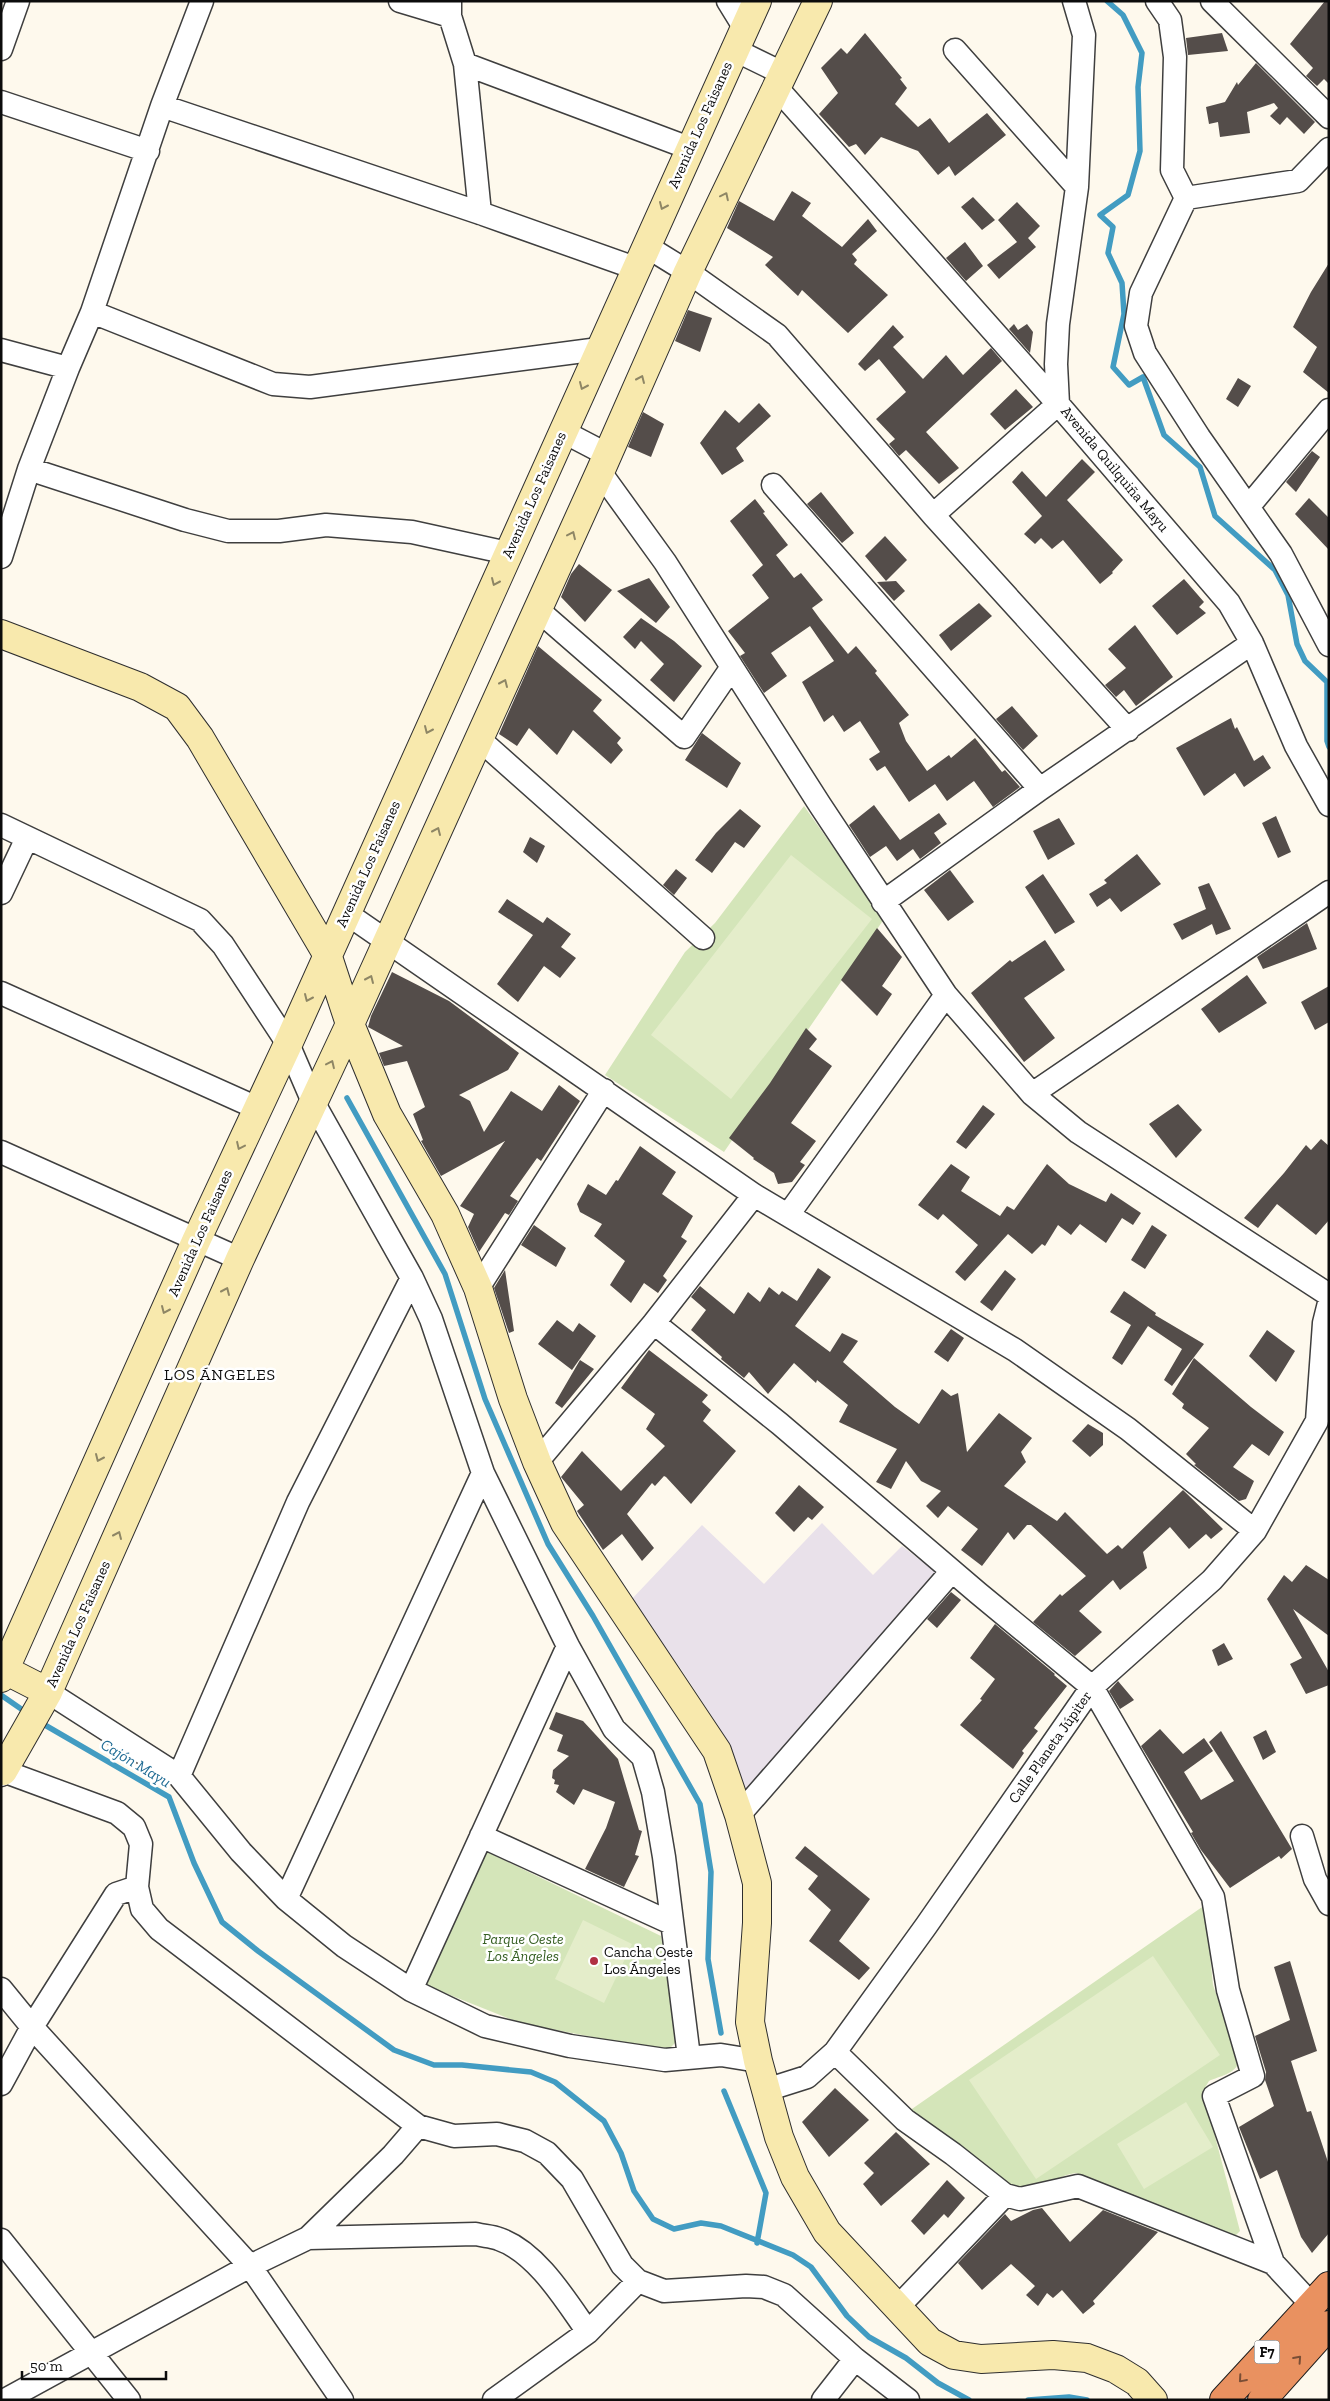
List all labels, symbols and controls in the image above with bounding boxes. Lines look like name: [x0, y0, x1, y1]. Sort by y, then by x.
street label: Avenida Los Faisanes: [664, 59, 736, 191]
one-way arrow: [719, 192, 729, 201]
one-way arrow: [659, 201, 670, 210]
one-way arrow: [636, 376, 646, 384]
one-way arrow: [578, 381, 589, 390]
street label: Avenida Quilquiña Mayu: [1057, 402, 1173, 536]
street label: Avenida Los Faisanes: [498, 429, 570, 561]
one-way arrow: [565, 532, 575, 541]
one-way arrow: [490, 577, 501, 586]
one-way arrow: [498, 679, 509, 688]
one-way arrow: [424, 725, 434, 734]
street label: Avenida Los Faisanes: [332, 798, 404, 930]
one-way arrow: [431, 827, 442, 836]
one-way arrow: [364, 975, 374, 984]
one-way arrow: [303, 993, 314, 1002]
one-way arrow: [325, 1060, 335, 1069]
one-way arrow: [235, 1141, 246, 1150]
street label: Avenida Los Faisanes: [164, 1167, 236, 1299]
one-way arrow: [220, 1287, 230, 1296]
one-way arrow: [161, 1305, 172, 1314]
district label: LOS ÁNGELES: [164, 1365, 276, 1384]
one-way arrow: [95, 1453, 106, 1462]
one-way arrow: [111, 1531, 122, 1540]
street label: Avenida Los Faisanes: [42, 1558, 114, 1690]
street label: Calle Planeta Júpiter: [1004, 1687, 1096, 1807]
water label: Cajón Mayu: [97, 1735, 175, 1791]
park label: Parque Oeste Los Ángeles: [482, 1930, 564, 1965]
place label: Cancha Oeste Los Ángeles: [604, 1943, 693, 1978]
marker: Cancha Oeste Los Ángeles: [588, 1955, 600, 1967]
road number: F7: [1254, 2340, 1280, 2364]
scale bar: [22, 2348, 166, 2380]
one-way arrow: [1292, 2355, 1301, 2364]
text: 50 m: [30, 2357, 63, 2375]
one-way arrow: [1239, 2373, 1248, 2382]

